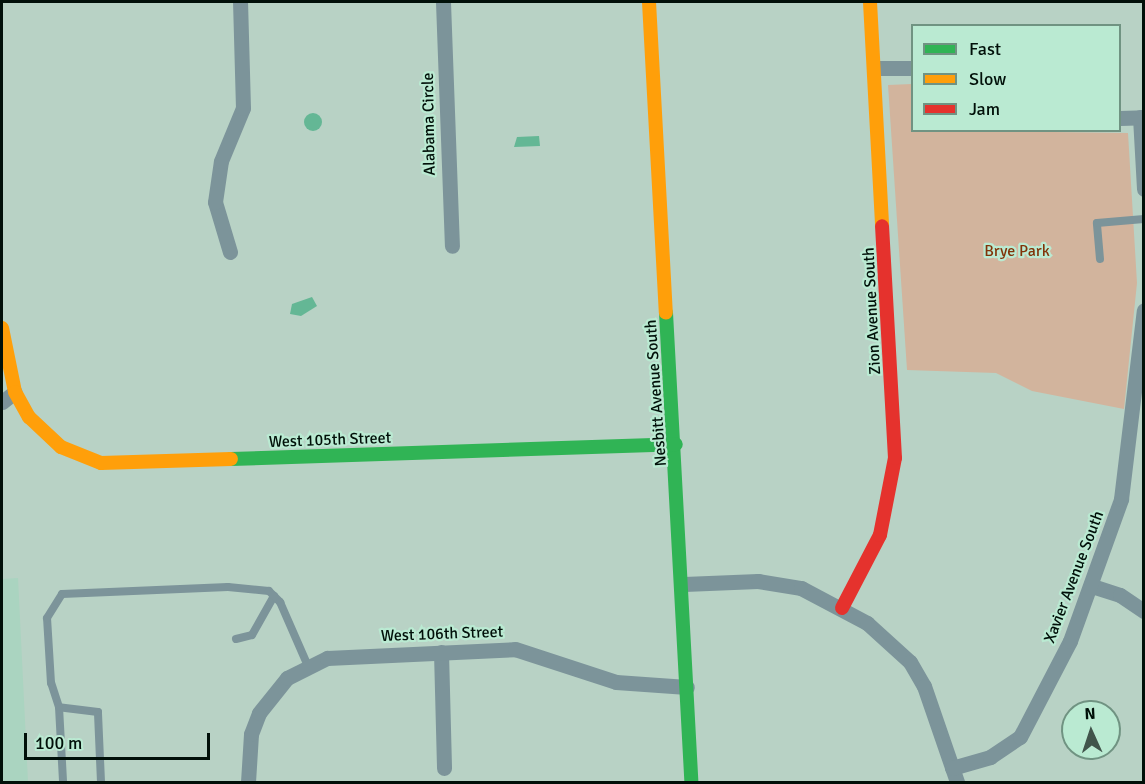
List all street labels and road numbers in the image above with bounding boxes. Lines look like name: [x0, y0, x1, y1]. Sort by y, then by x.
street label: Alabama Circle: [419, 72, 439, 176]
street label: Zion Avenue South: [859, 247, 885, 375]
street label: Nesbitt Avenue South: [641, 319, 671, 467]
street label: West 105th Street: [268, 428, 392, 452]
street label: Xavier Avenue South: [1040, 508, 1108, 646]
street label: West 106th Street: [380, 622, 504, 646]

